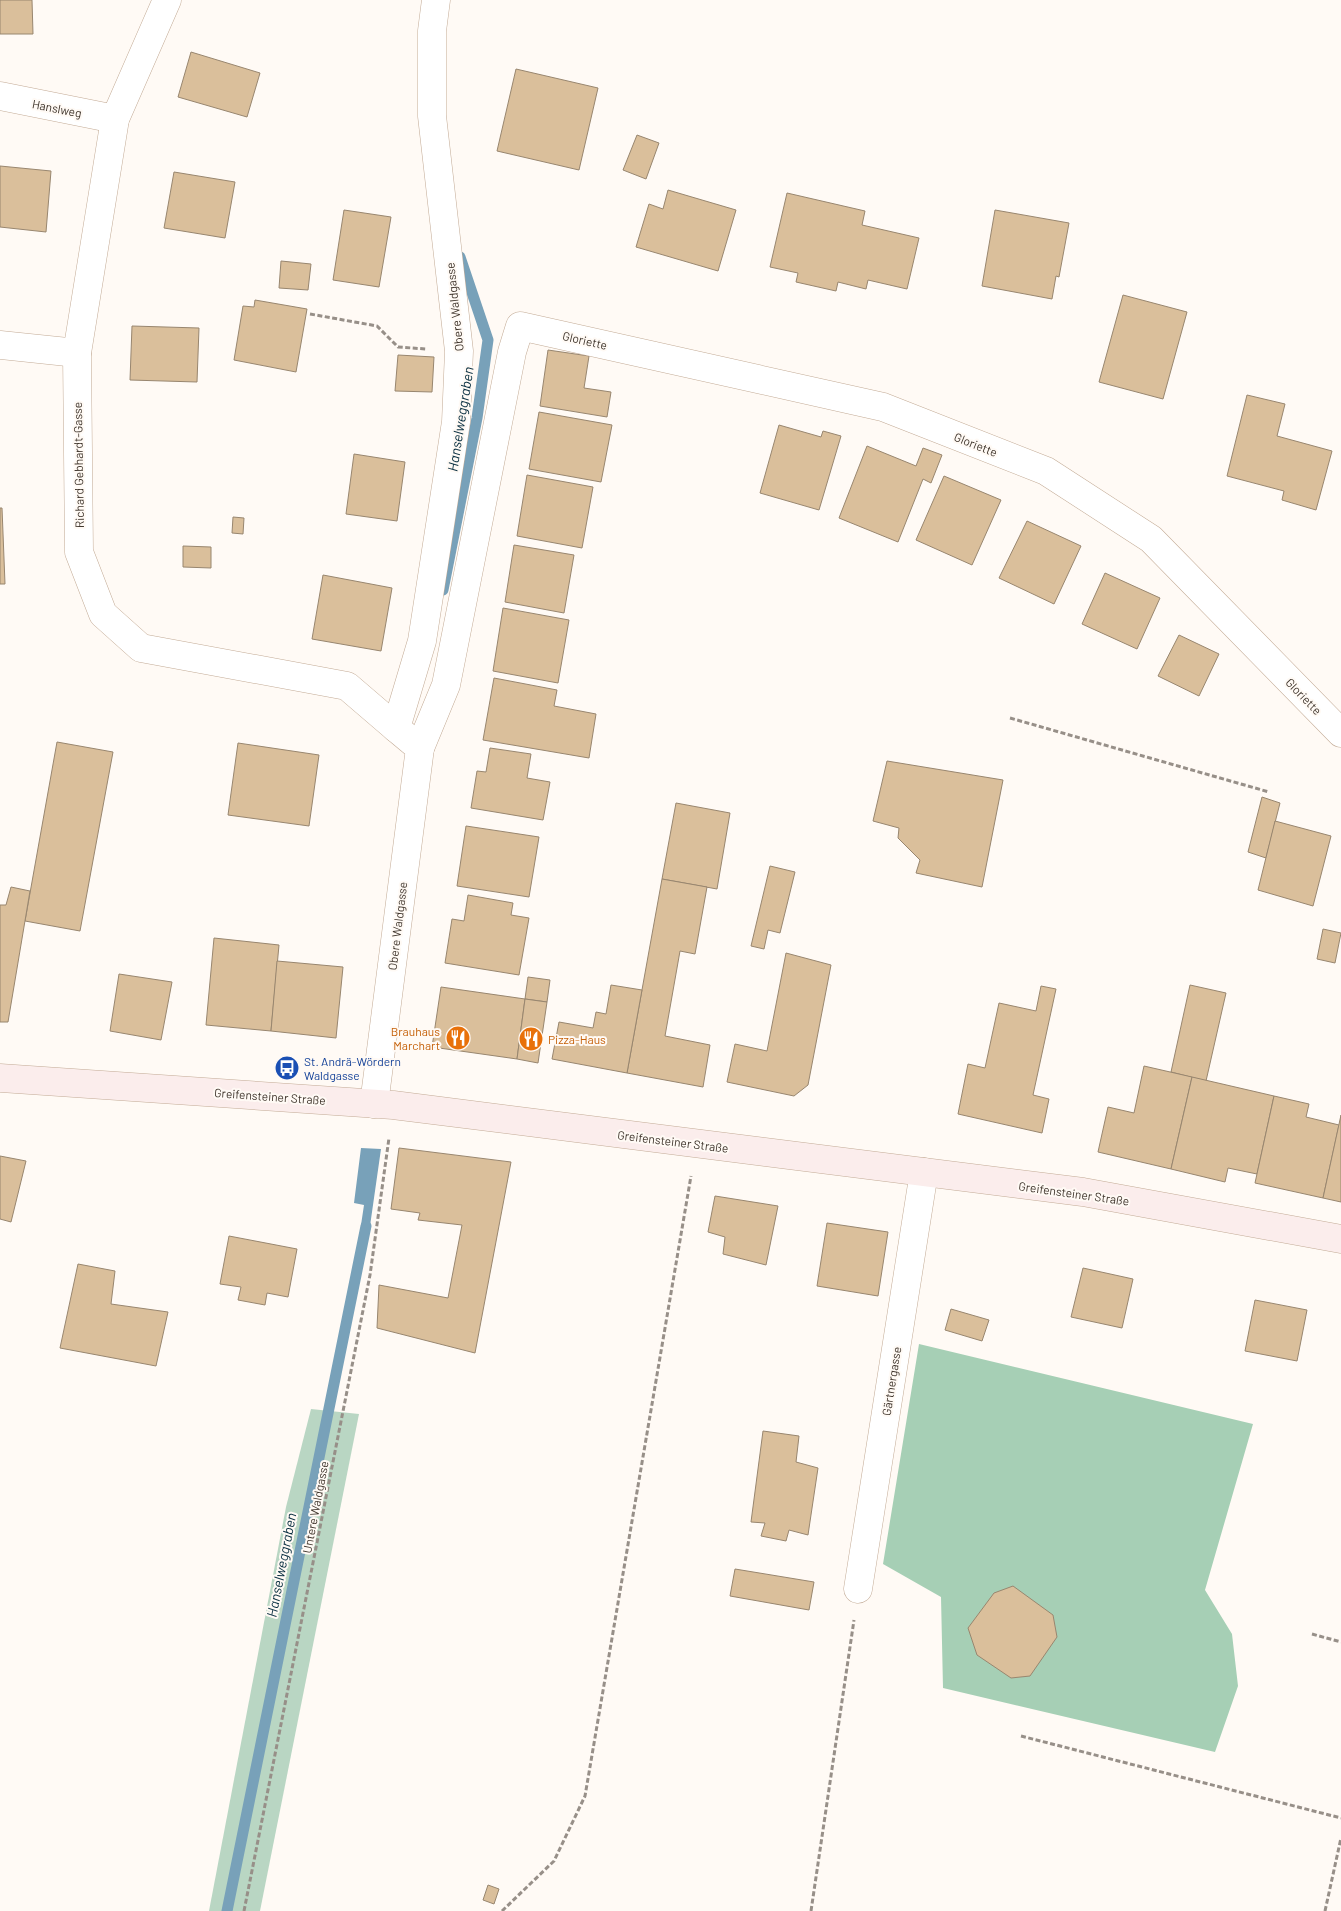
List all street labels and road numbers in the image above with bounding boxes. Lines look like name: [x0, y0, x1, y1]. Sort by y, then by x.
street label: Hanslweg: [31, 96, 83, 120]
street label: Obere Waldgasse: [442, 262, 466, 352]
street label: Gloriette: [561, 328, 609, 352]
street label: Richard Gebhardt-Gasse: [70, 402, 86, 528]
street label: Gloriette: [952, 429, 1000, 459]
street label: Gloriette: [1283, 675, 1325, 717]
street label: Obere Waldgasse: [385, 881, 409, 971]
street label: Greifensteiner Straße: [214, 1085, 326, 1107]
street label: Greifensteiner Straße: [617, 1127, 729, 1155]
street label: Greifensteiner Straße: [1018, 1178, 1130, 1208]
street label: Gärtnergasse: [879, 1346, 903, 1416]
street label: Untere Waldgasse: [299, 1460, 331, 1554]

